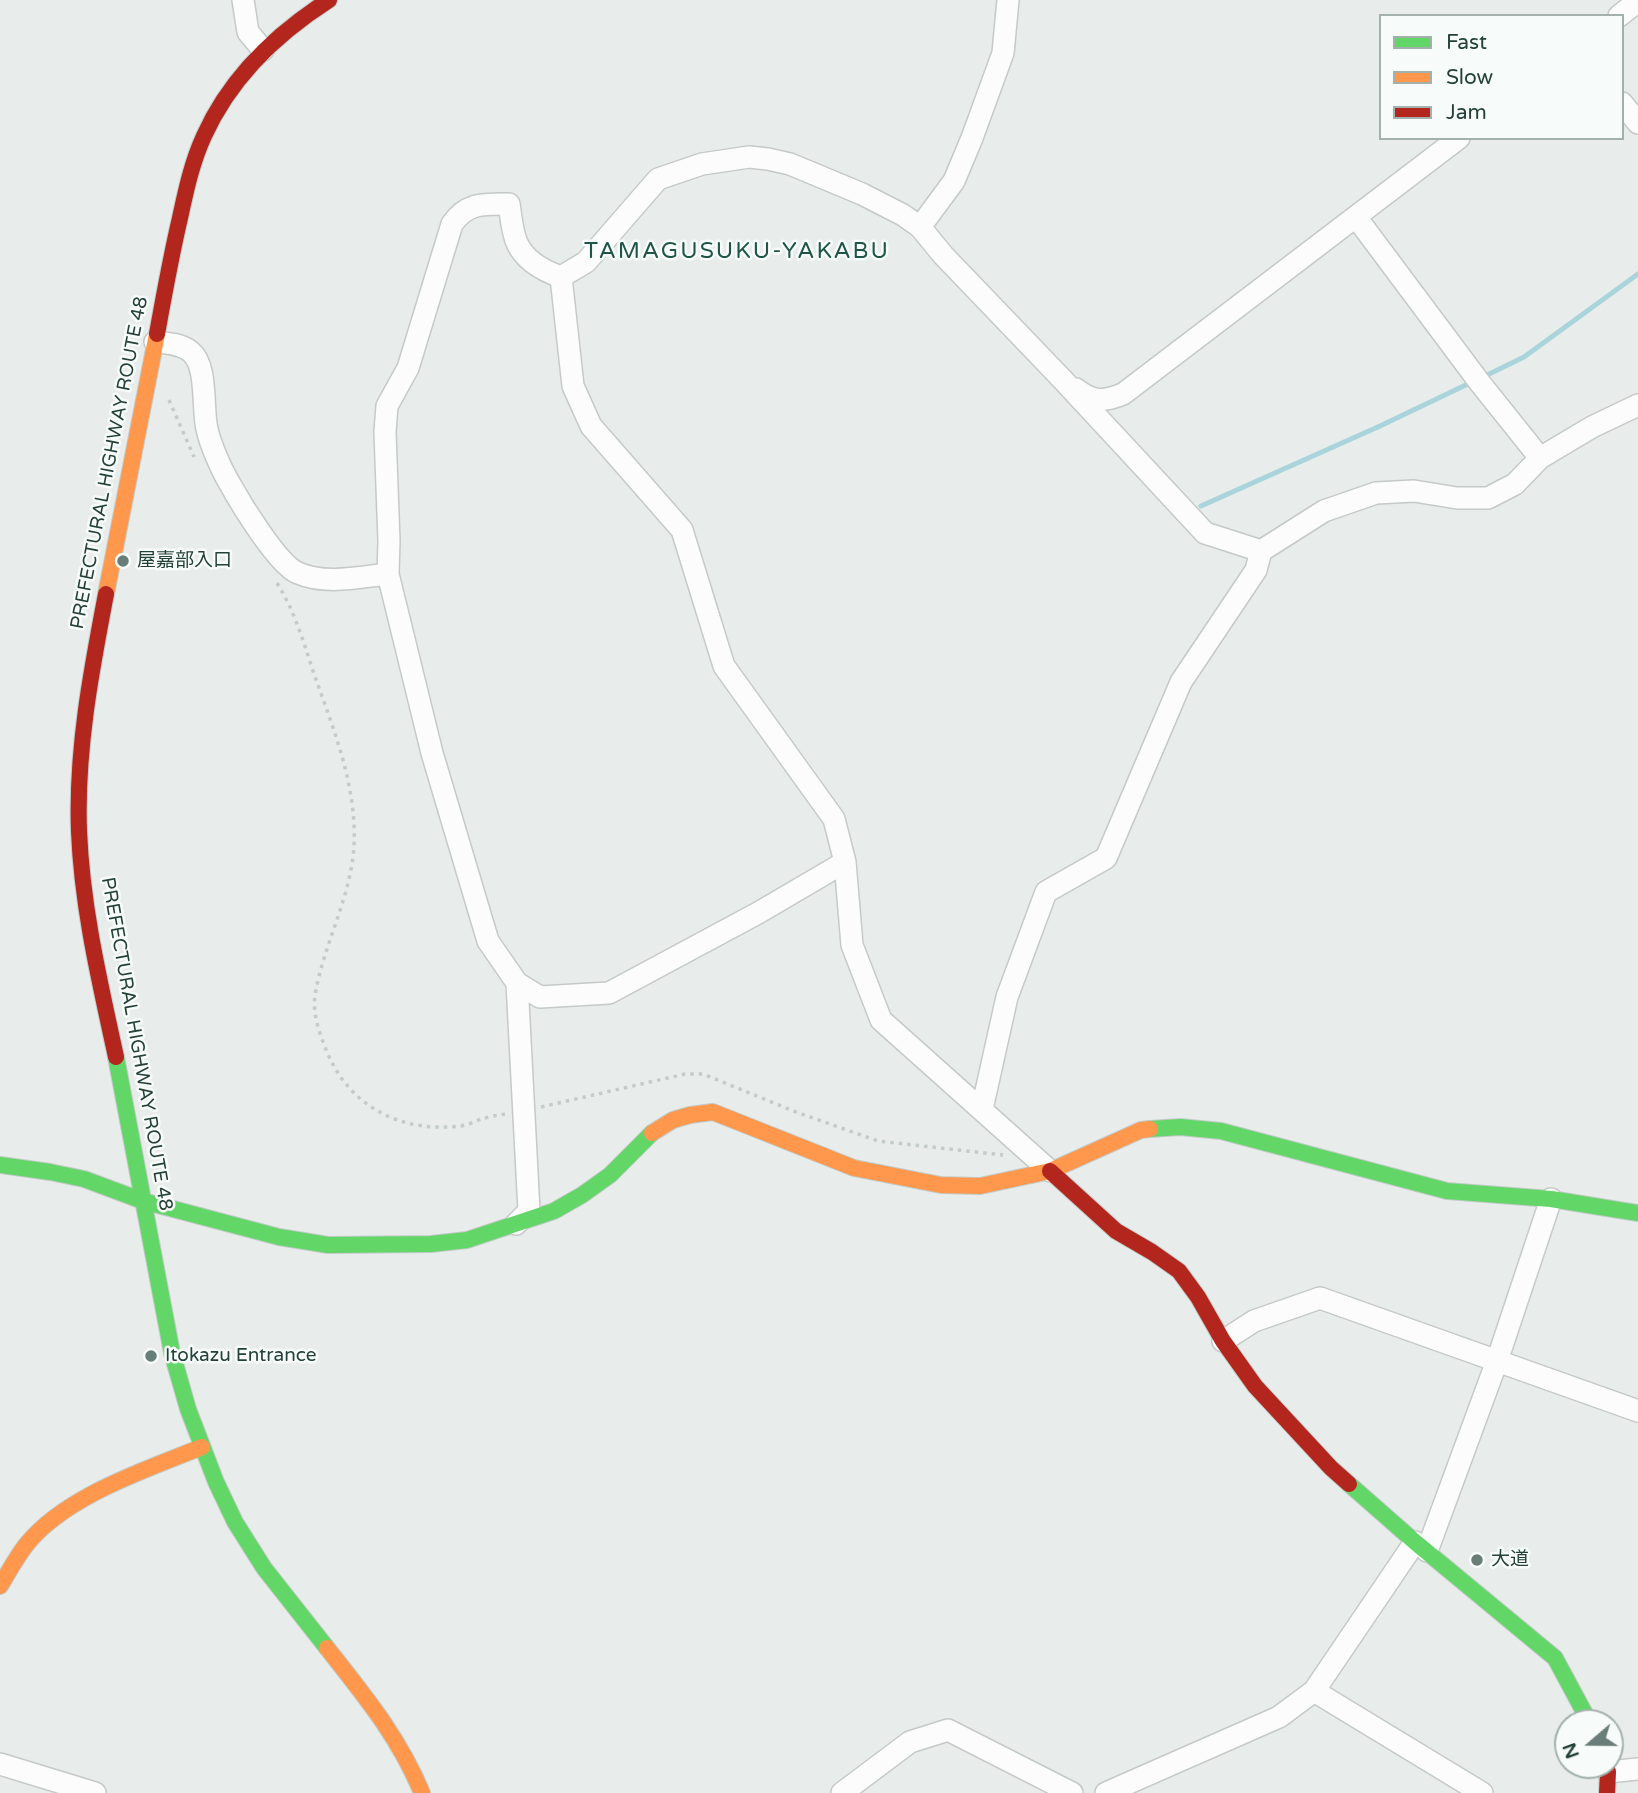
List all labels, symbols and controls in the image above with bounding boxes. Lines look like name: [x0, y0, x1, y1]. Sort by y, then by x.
legend: [1379, 14, 1624, 140]
text: Fast: [1446, 30, 1487, 55]
text: Slow: [1446, 65, 1493, 90]
text: Jam: [1446, 100, 1487, 125]
district label: TAMAGUSUKU-YAKABU: [586, 238, 888, 266]
street label: PREFECTURAL HIGHWAY ROUTE 48: [67, 295, 153, 631]
place label: 屋嘉部入口: [137, 550, 232, 572]
marker: 屋嘉部入口: [115, 553, 131, 569]
street label: PREFECTURAL HIGHWAY ROUTE 48: [95, 875, 177, 1213]
place label: Itokazu Entrance: [165, 1345, 317, 1367]
marker: Itokazu Entrance: [143, 1348, 159, 1364]
place label: 大道: [1491, 1549, 1529, 1571]
marker: 大道: [1469, 1552, 1485, 1568]
north arrow: [1554, 1709, 1624, 1779]
text: N: [1558, 1740, 1584, 1761]

